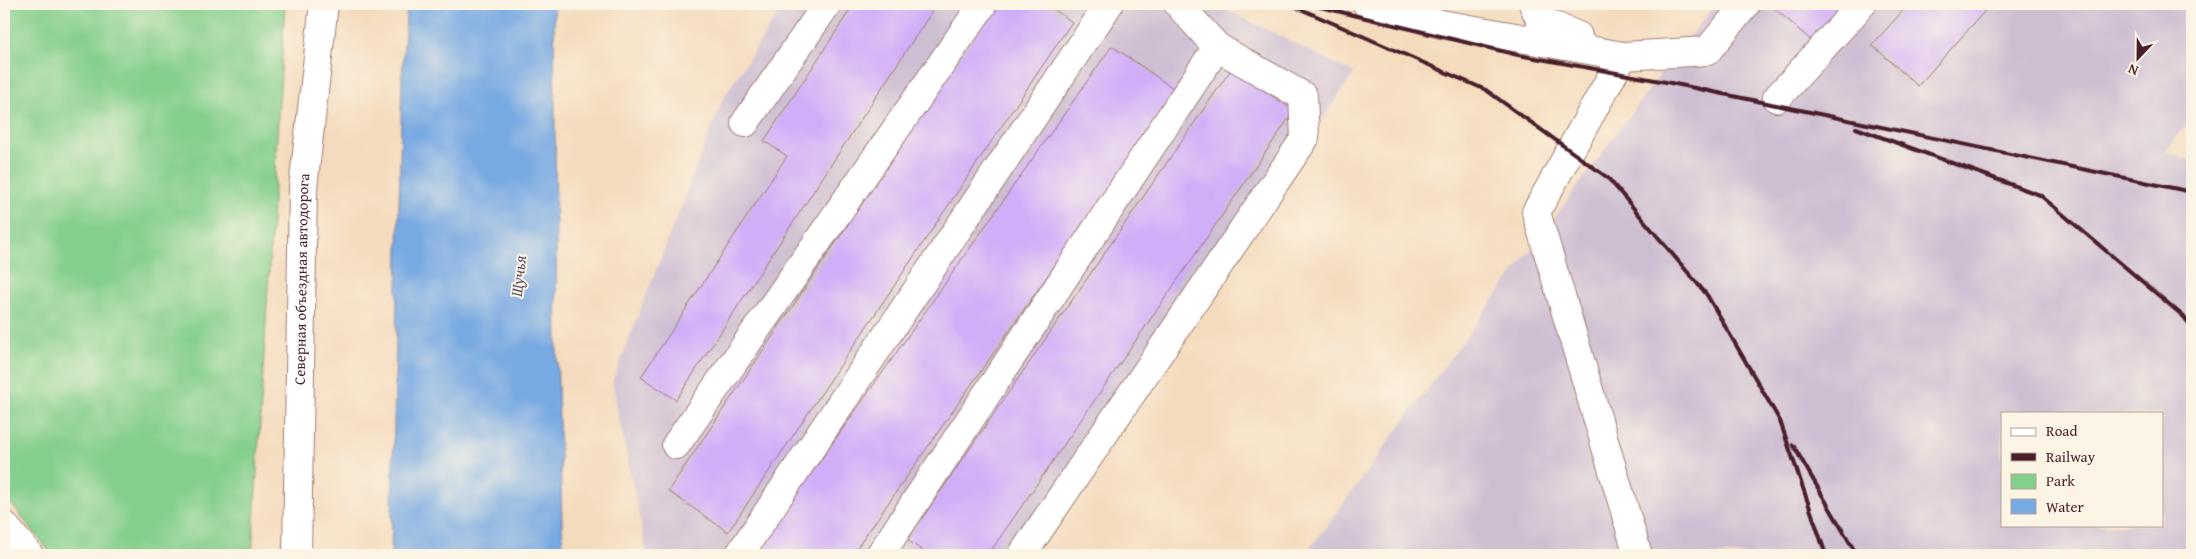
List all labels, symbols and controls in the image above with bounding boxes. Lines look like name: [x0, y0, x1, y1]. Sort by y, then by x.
north arrow: [2114, 32, 2164, 82]
text: N: [2124, 59, 2141, 81]
street label: Северная объездная автодорога: [289, 171, 315, 385]
water label: Щучья: [504, 254, 532, 298]
legend: [2001, 412, 2164, 526]
text: Road: [2046, 420, 2077, 441]
text: Railway: [2046, 446, 2096, 467]
text: Park: [2046, 470, 2075, 491]
text: Water: [2046, 496, 2084, 517]

